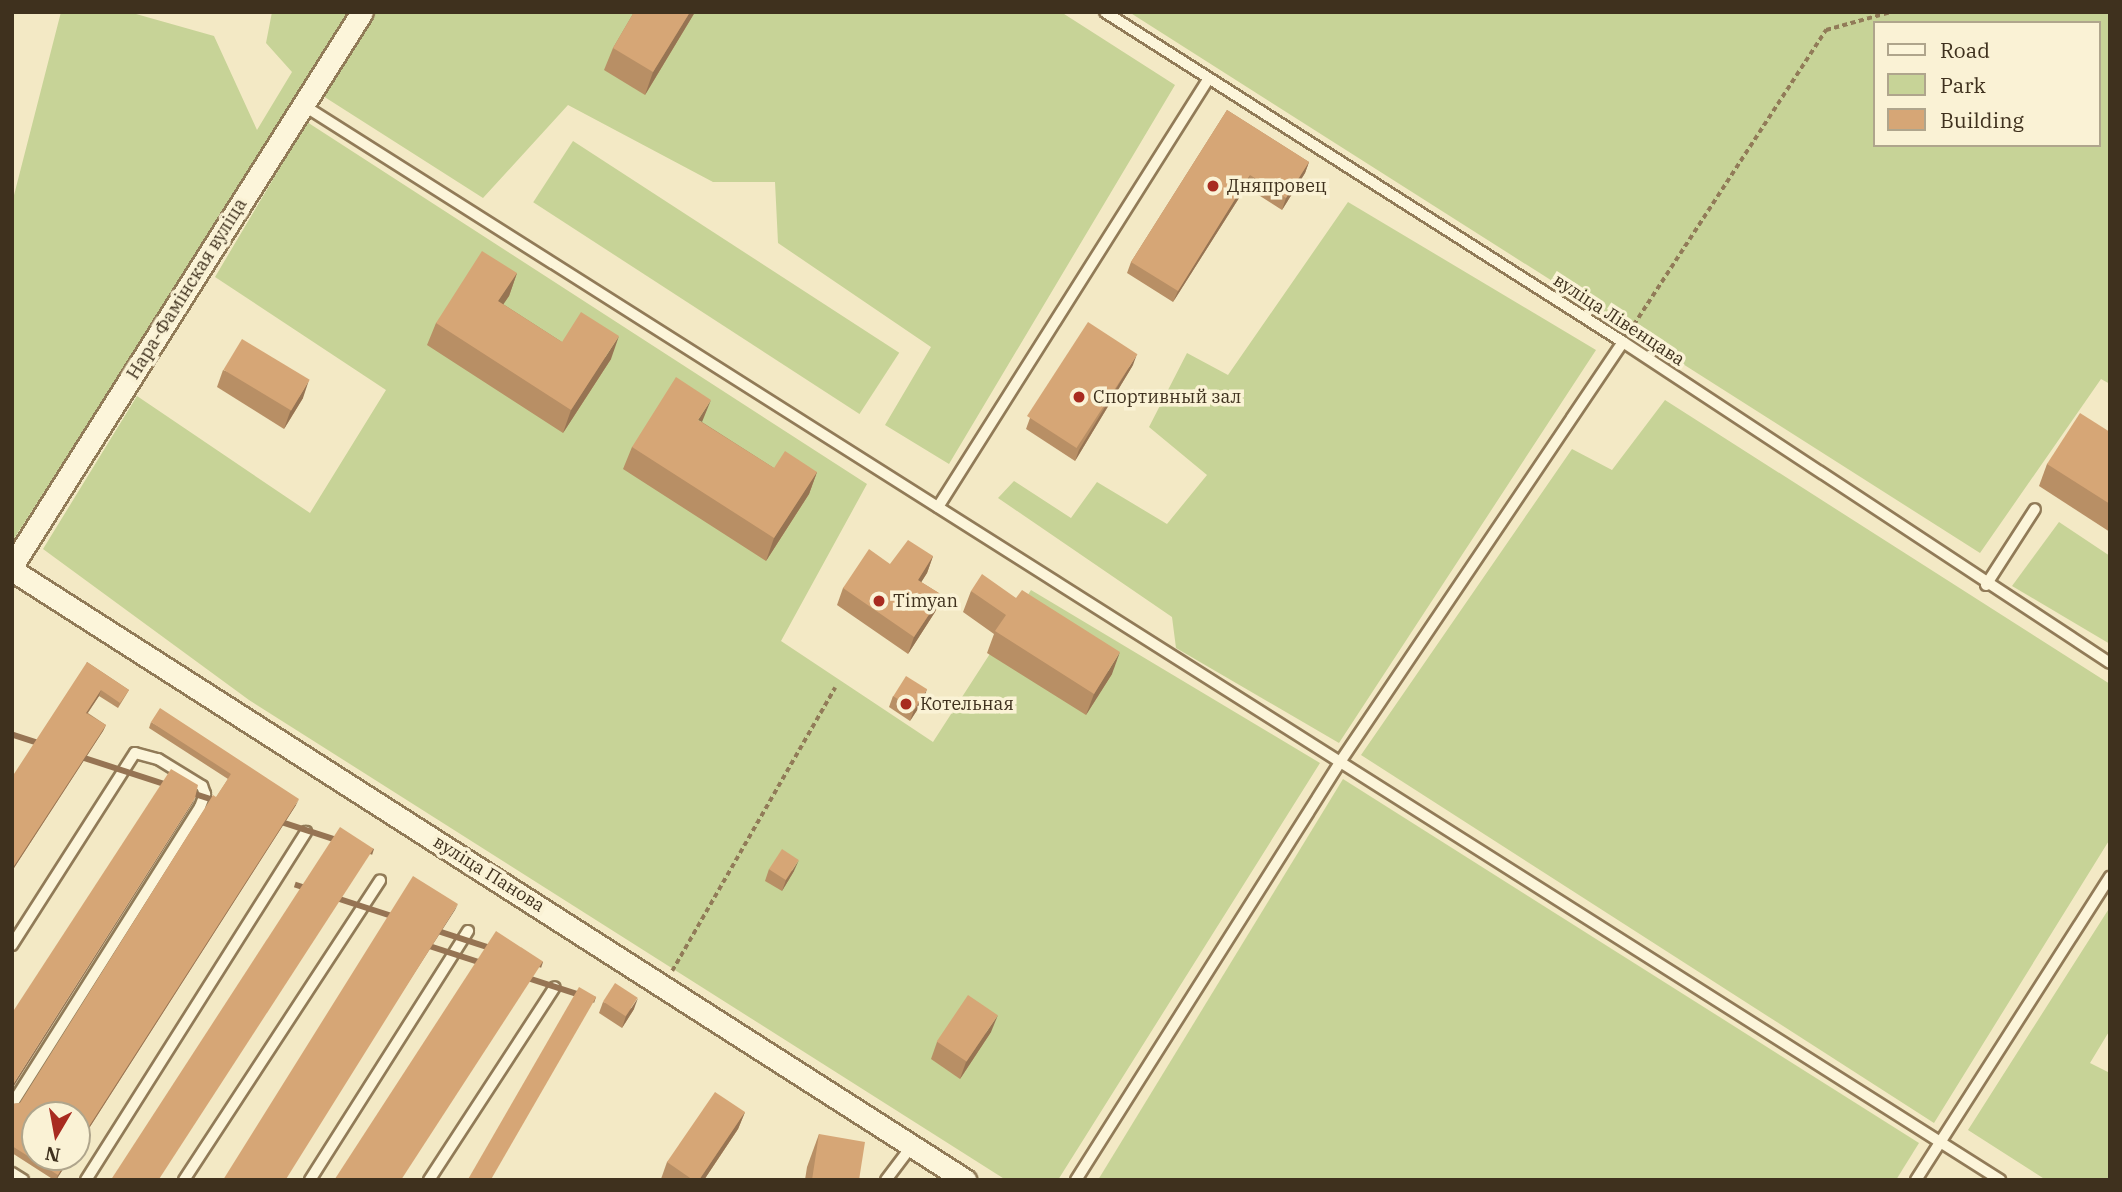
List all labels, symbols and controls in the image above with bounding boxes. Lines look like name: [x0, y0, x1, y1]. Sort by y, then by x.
legend: [1874, 21, 2101, 147]
text: Road: [1940, 36, 1990, 64]
text: Park: [1940, 71, 1986, 99]
text: Building: [1940, 106, 2024, 134]
place label: Дняпровец: [1227, 175, 1327, 197]
marker: Дняпровец: [1205, 178, 1221, 194]
street label: Нара-Фамінская вуліца: [122, 195, 252, 383]
street label: вуліца Лівенцава: [1549, 269, 1689, 371]
place label: Спортивный зал: [1093, 386, 1241, 408]
marker: Спортивный зал: [1071, 389, 1087, 405]
place label: Timyan: [893, 590, 958, 612]
marker: Timyan: [871, 593, 887, 609]
place label: Котельная: [920, 693, 1014, 715]
marker: Котельная: [898, 696, 914, 712]
street label: вуліца Панова: [429, 831, 549, 917]
north arrow: [21, 1101, 91, 1171]
text: N: [43, 1142, 62, 1168]

